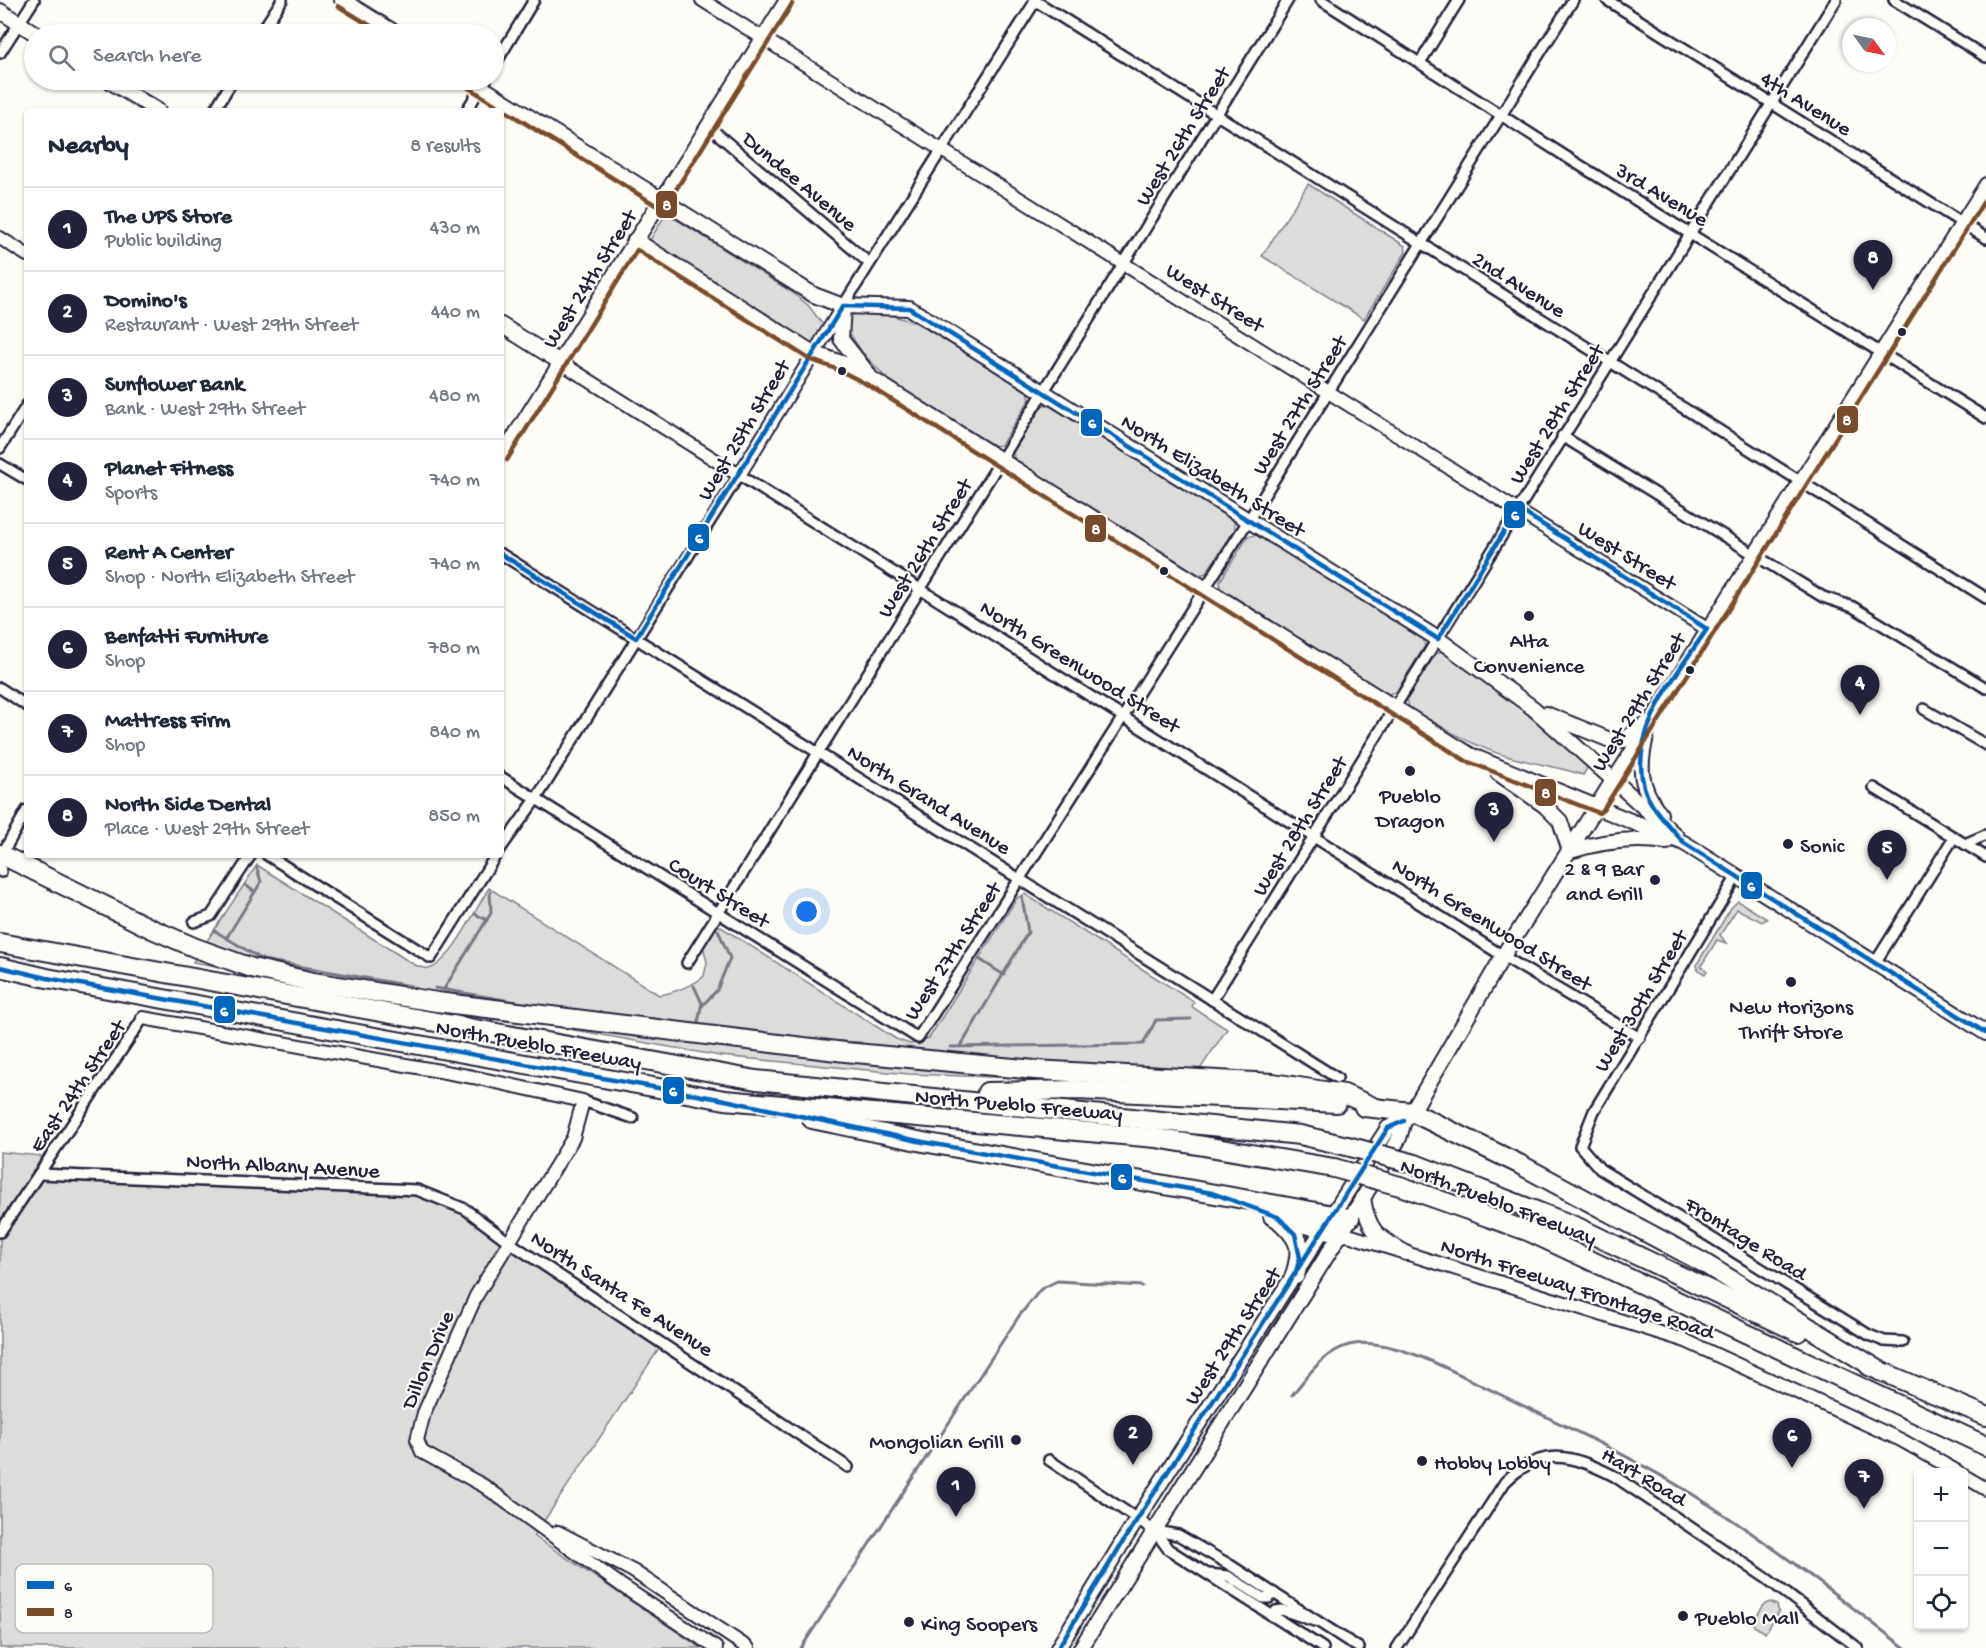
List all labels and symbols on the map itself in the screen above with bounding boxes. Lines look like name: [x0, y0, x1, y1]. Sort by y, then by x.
north arrow: [1842, 18, 1896, 72]
street label: West 26th Street: [1131, 61, 1239, 211]
street label: 4th Avenue: [1754, 67, 1856, 144]
street label: Dundee Avenue: [734, 126, 862, 239]
street label: 3rd Avenue: [1609, 158, 1713, 235]
line badge: 8: [655, 190, 678, 219]
text: 8: [663, 198, 672, 217]
street label: West 24th Street: [538, 204, 645, 354]
pin: 8: [1854, 240, 1892, 290]
street label: 2nd Avenue: [1466, 247, 1570, 326]
street label: West Street: [1160, 259, 1270, 341]
unlabelled marker: [1896, 326, 1908, 338]
street label: West 27th Street: [1248, 330, 1356, 481]
street label: West 28th Street: [1505, 339, 1613, 490]
street label: West 25th Street: [693, 354, 799, 506]
unlabelled marker: [836, 365, 848, 377]
line badge: 8: [1836, 405, 1859, 434]
line badge: 6: [1080, 408, 1103, 437]
street label: North Elizabeth Street: [1115, 410, 1311, 546]
text: 8: [1843, 413, 1852, 432]
text: 6: [1088, 416, 1097, 435]
street label: West 26th Street: [873, 473, 981, 623]
line badge: 6: [1503, 500, 1526, 529]
text: 6: [1511, 508, 1520, 527]
line badge: 8: [1084, 514, 1107, 543]
street label: West Street: [1572, 517, 1682, 599]
text: 8: [1092, 522, 1101, 541]
line badge: 6: [687, 523, 710, 552]
text: 6: [695, 531, 704, 550]
unlabelled marker: [1158, 565, 1170, 577]
street label: North Greenwood Street: [974, 596, 1185, 742]
marker: Alta Convenience: [1522, 609, 1536, 623]
street label: West 29th Street: [1587, 627, 1695, 777]
place label: Alta Convenience: [1474, 630, 1585, 681]
unlabelled marker: [1684, 664, 1696, 676]
pin: 4: [1840, 666, 1880, 715]
street label: North Grand Avenue: [841, 741, 1015, 863]
street label: West 28th Street: [1248, 751, 1356, 902]
marker: Pueblo Dragon: [1403, 764, 1417, 778]
line badge: 8: [1534, 778, 1557, 807]
place label: Pueblo Dragon: [1374, 785, 1445, 836]
text: 8: [1542, 786, 1551, 805]
pin: 3: [1474, 792, 1514, 842]
pin: 5: [1868, 830, 1906, 880]
place label: Sonic: [1800, 835, 1846, 861]
marker: Sonic: [1781, 837, 1795, 851]
street label: Court Street: [663, 853, 775, 937]
street label: North Greenwood Street: [1386, 854, 1597, 1000]
place label: 2 & 9 Bar and Grill: [1564, 858, 1645, 909]
line badge: 6: [1740, 871, 1763, 900]
marker: 2 & 9 Bar and Grill: [1648, 873, 1662, 887]
street label: West 27th Street: [900, 877, 1010, 1026]
text: 6: [1747, 879, 1756, 898]
your location: [792, 897, 821, 926]
street label: West 30th Street: [1590, 925, 1696, 1078]
marker: New Horizons Thrift Store: [1784, 975, 1798, 989]
line badge: 6: [213, 995, 236, 1024]
place label: New Horizons Thrift Store: [1729, 996, 1854, 1047]
text: 6: [220, 1004, 229, 1023]
street label: East 24th Street: [25, 1014, 134, 1158]
street label: North Pueblo Freeway: [433, 1016, 643, 1078]
line badge: 6: [662, 1076, 685, 1105]
text: 6: [669, 1084, 678, 1103]
street label: North Pueblo Freeway: [914, 1085, 1124, 1129]
street label: North Albany Avenue: [185, 1150, 381, 1186]
street label: North Pueblo Freeway: [1396, 1154, 1600, 1253]
line badge: 6: [1110, 1163, 1133, 1191]
text: 6: [1118, 1171, 1127, 1190]
street label: Frontage Road: [1678, 1192, 1813, 1289]
street label: North Santa Fe Avenue: [524, 1226, 718, 1365]
street label: North Freeway Frontage Road: [1437, 1234, 1719, 1348]
street label: West 29th Street: [1180, 1262, 1290, 1411]
street label: Dillon Drive: [397, 1307, 462, 1415]
pin: 2: [1114, 1416, 1152, 1465]
pin: 6: [1772, 1418, 1812, 1468]
place label: Mongolian Grill: [869, 1431, 1004, 1457]
marker: Mongolian Grill: [1009, 1433, 1023, 1447]
street label: Hart Road: [1596, 1443, 1692, 1515]
place label: Hobby Lobby: [1434, 1452, 1551, 1478]
marker: Hobby Lobby: [1415, 1454, 1429, 1468]
pin: 7: [1844, 1460, 1884, 1509]
pin: 1: [936, 1468, 976, 1517]
legend: [15, 1564, 213, 1633]
text: 6: [64, 1579, 73, 1598]
text: 8: [64, 1606, 73, 1625]
place label: Pueblo Mall: [1694, 1607, 1799, 1633]
marker: Pueblo Mall: [1676, 1609, 1690, 1623]
place label: King Soopers: [921, 1613, 1038, 1639]
marker: King Soopers: [902, 1615, 916, 1629]

